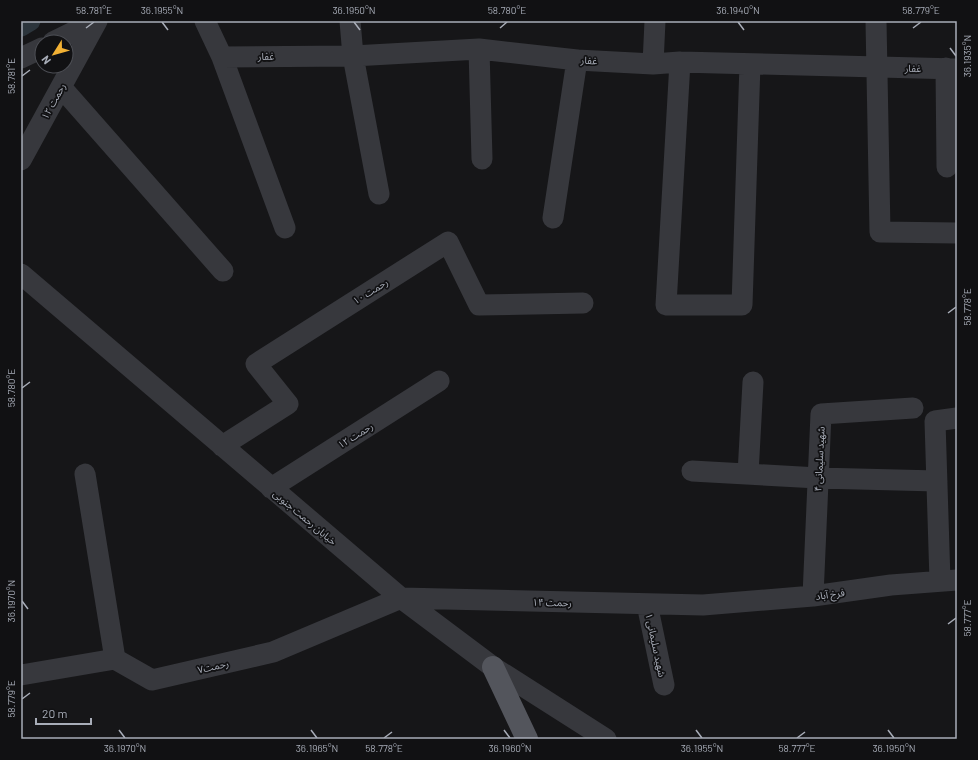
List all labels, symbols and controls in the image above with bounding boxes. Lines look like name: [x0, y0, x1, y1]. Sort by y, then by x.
text: 58.781°E: [76, 4, 112, 16]
text: 36.1955°N: [141, 4, 183, 16]
text: 36.1950°N: [332, 4, 376, 16]
text: 58.780°E: [488, 4, 526, 16]
text: 36.1940°N: [716, 4, 760, 16]
text: 58.779°E: [902, 4, 940, 16]
north arrow: [34, 34, 74, 74]
text: 36.1935°N: [961, 35, 973, 77]
street label: غفار: [257, 50, 274, 63]
text: N: [38, 53, 53, 67]
street label: غفار: [579, 54, 598, 67]
text: 58.781°E: [5, 58, 17, 94]
street label: غفار: [904, 62, 921, 75]
street label: رحمت ۱۲: [38, 81, 69, 122]
street label: رحمت ۱۰: [350, 275, 391, 307]
text: 58.778°E: [961, 288, 973, 326]
text: 58.780°E: [5, 369, 17, 407]
street label: رحمت ۱۲: [335, 419, 376, 451]
street label: شهید سلیمانی ۴: [811, 426, 827, 492]
street label: خیابان رحمت جنوبی: [270, 487, 339, 548]
text: 36.1970°N: [5, 580, 17, 622]
street label: فرخ آباد: [815, 586, 846, 604]
street label: رحمت ۱۴: [532, 596, 572, 609]
text: 58.777°E: [961, 599, 973, 637]
street label: شهید سلیمانی ۱: [643, 612, 669, 678]
street label: رحمت۷: [196, 657, 230, 676]
text: 58.779°E: [5, 680, 17, 718]
scale bar: [36, 700, 91, 726]
text: 20 m: [42, 706, 68, 720]
text: 36.1970°N: [104, 742, 146, 754]
text: 36.1965°N: [296, 742, 338, 754]
text: 58.778°E: [365, 742, 403, 754]
text: 36.1960°N: [488, 742, 532, 754]
text: 36.1955°N: [681, 742, 723, 754]
text: 58.777°E: [778, 742, 816, 754]
text: 36.1950°N: [872, 742, 916, 754]

